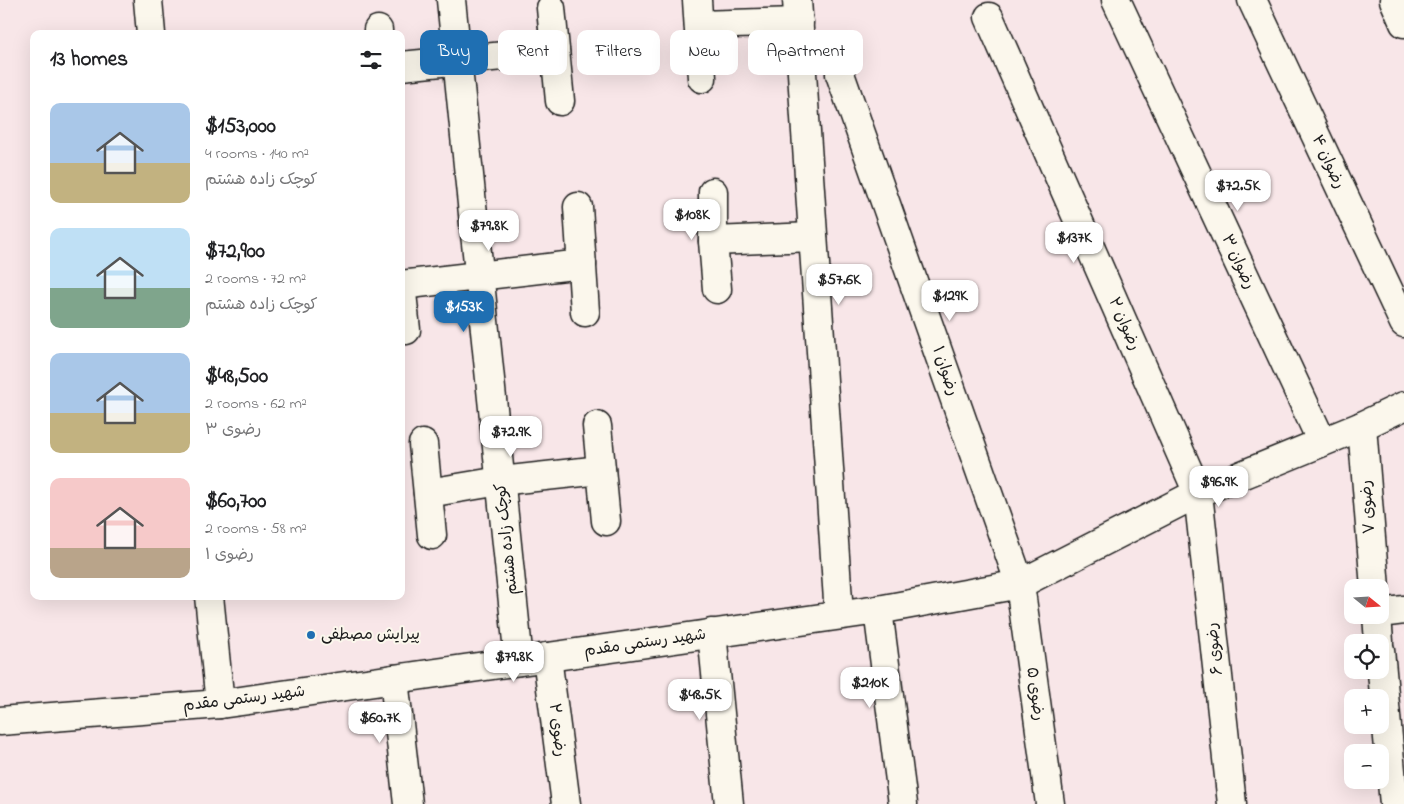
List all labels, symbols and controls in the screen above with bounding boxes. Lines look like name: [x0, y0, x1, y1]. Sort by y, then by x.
chip: Buy: [420, 30, 488, 75]
chip: Rent: [498, 30, 567, 75]
chip: Filters: [577, 30, 660, 75]
chip: New: [670, 30, 738, 75]
chip: Apartment: [748, 30, 863, 75]
text: 13 homes: [50, 45, 128, 75]
icon: filters: [357, 46, 385, 74]
text: $153,000: [205, 112, 276, 142]
icon: home: [90, 123, 150, 183]
street label: رضوان ۴: [1305, 131, 1351, 193]
text: 4 rooms · 140 m²: [205, 142, 309, 166]
text: کوچک زاده هشتم: [205, 168, 318, 192]
pin: $72.5K: [1197, 170, 1279, 212]
text: $72.5K: [1216, 174, 1260, 198]
pin: $108K: [657, 198, 727, 241]
text: $108K: [674, 203, 710, 227]
pin: $79.8K: [448, 210, 530, 252]
text: $79.8K: [470, 214, 508, 238]
pin: $137K: [1039, 222, 1109, 264]
text: $137K: [1056, 226, 1092, 250]
street label: رضوان ۳: [1215, 231, 1261, 293]
text: $72,900: [205, 237, 265, 267]
icon: home: [90, 248, 150, 308]
pin: $57.6K: [798, 264, 880, 306]
text: 2 rooms · 72 m²: [205, 267, 306, 291]
text: $57.6K: [817, 268, 861, 292]
pin: $129K: [915, 280, 985, 322]
text: $129K: [932, 284, 968, 308]
pin: $153K: [429, 290, 499, 333]
text: کوچک زاده هشتم: [205, 293, 318, 317]
street label: رضوان ۲: [1102, 294, 1146, 354]
text: $153K: [445, 295, 483, 319]
street label: رضوان ۱: [925, 343, 965, 399]
text: $48,500: [205, 362, 268, 392]
icon: home: [90, 373, 150, 433]
text: 2 rooms · 62 m²: [205, 392, 307, 416]
pin: $72.9K: [470, 416, 552, 458]
text: رضوی ۳: [205, 418, 261, 442]
text: $72.9K: [491, 420, 531, 444]
pin: $96.9K: [1178, 466, 1260, 508]
text: $96.9K: [1200, 470, 1238, 494]
street label: رضوی ۷: [1354, 479, 1382, 535]
street label: کوچک زاده هشتم: [489, 482, 525, 596]
text: $60,700: [205, 487, 266, 517]
icon: home: [90, 498, 150, 558]
text: 2 rooms · 58 m²: [205, 517, 307, 541]
text: رضوی ۱: [205, 543, 254, 567]
north arrow: [1344, 579, 1389, 624]
map controls: [1344, 579, 1389, 789]
street label: رضوی ۶: [1200, 621, 1230, 677]
place label: پیرایش مصطفی: [321, 623, 420, 647]
street label: شهید رستمی مقدم: [582, 623, 708, 663]
marker: پیرایش مصطفی: [305, 629, 317, 641]
button: locate: [1344, 634, 1389, 679]
pin: $79.8K: [473, 640, 555, 683]
text: $79.8K: [495, 645, 533, 669]
street label: رضوی ۵: [1019, 665, 1051, 723]
pin: $210K: [835, 666, 905, 709]
text: $210K: [851, 671, 889, 695]
pin: $48.5K: [659, 678, 741, 721]
street label: شهید رستمی مقدم: [182, 680, 306, 718]
text: $48.5K: [679, 683, 721, 707]
button: +: [1344, 689, 1389, 734]
pin: $60.7K: [339, 702, 421, 744]
street label: رضوی ۲: [542, 702, 572, 758]
text: $60.7K: [359, 706, 401, 730]
button: −: [1344, 744, 1389, 789]

